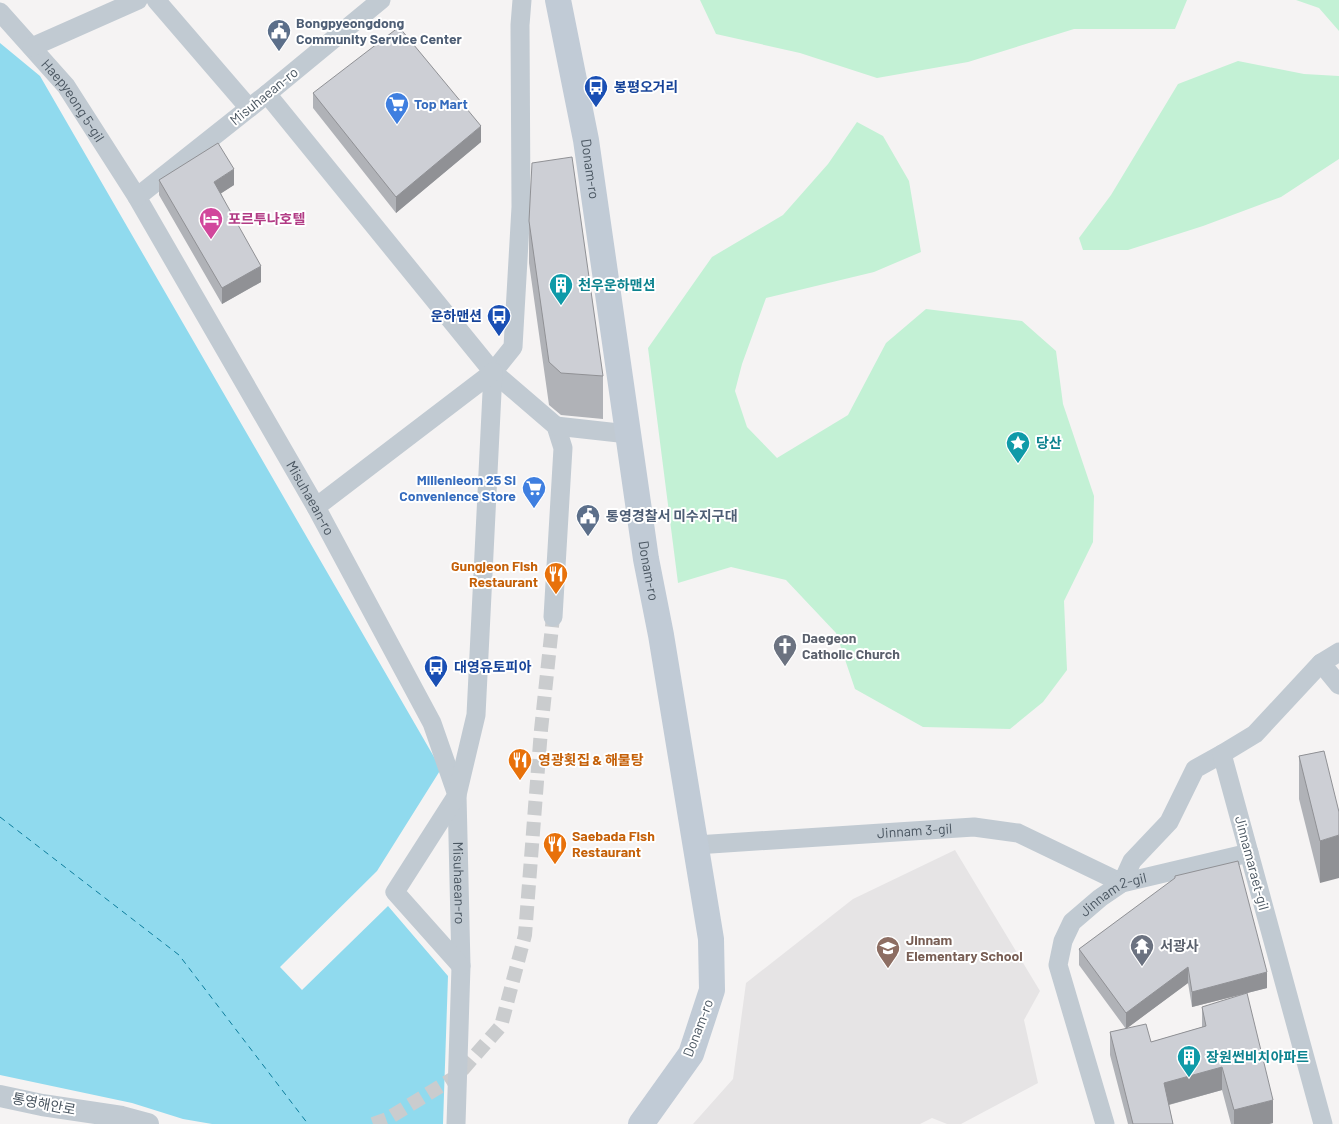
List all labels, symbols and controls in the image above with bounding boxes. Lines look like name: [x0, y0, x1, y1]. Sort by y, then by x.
place label: Bongpyeongdong Community Service Center: [296, 14, 463, 47]
public building icon: Bongpyeongdong Community Service Center: [266, 18, 292, 52]
street label: Haepyeong 5-gil: [38, 55, 108, 145]
street label: Misuhaean-ro: [226, 63, 301, 128]
bus stop icon: 봉평오거리: [583, 74, 609, 108]
place label: 봉평오거리: [614, 78, 678, 95]
supermarket icon: Top Mart: [384, 91, 410, 125]
place label: Top Mart: [414, 95, 468, 112]
street label: Donam-ro: [578, 138, 603, 200]
hotel icon: 포르투나호텔: [198, 206, 224, 240]
place label: 포르투나호텔: [228, 210, 305, 227]
building icon: 천우운하맨션: [548, 272, 574, 306]
place label: 천우운하맨션: [578, 276, 655, 293]
bus stop icon: 운하맨션: [486, 303, 512, 337]
place label: 운하맨션: [430, 307, 482, 324]
place icon: 당산: [1005, 430, 1031, 464]
place label: 당산: [1036, 434, 1062, 451]
street label: Misuhaean-ro: [283, 457, 339, 538]
place label: Millenieom 25 Si Convenience Store: [399, 471, 516, 504]
supermarket icon: Millenieom 25 Si Convenience Store: [521, 475, 547, 509]
public building icon: 통영경찰서 미수지구대: [575, 503, 601, 537]
place label: 통영경찰서 미수지구대: [606, 507, 738, 524]
street label: Donam-ro: [635, 540, 663, 602]
place label: Gungjeon Fish Restaurant: [451, 557, 538, 590]
restaurant icon: Gungjeon Fish Restaurant: [543, 561, 569, 595]
place label: Daegeon Catholic Church: [802, 629, 900, 662]
church icon: Daegeon Catholic Church: [772, 633, 798, 667]
bus stop icon: 대영유토피아: [423, 654, 449, 688]
place label: 대영유토피아: [454, 658, 531, 675]
restaurant icon: 영광횟집 & 해물탕: [507, 747, 533, 781]
place label: 영광횟집 & 해물탕: [538, 751, 644, 768]
street label: Jinnamaraet-gil: [1232, 814, 1273, 912]
street label: Jinnam 3-gil: [876, 819, 953, 841]
place label: Saebada Fish Restaurant: [572, 827, 655, 860]
restaurant icon: Saebada Fish Restaurant: [542, 831, 568, 865]
street label: Misuhaean-ro: [450, 841, 469, 925]
street label: Jinnam 2-gil: [1076, 868, 1148, 920]
place label: Jinnam Elementary School: [906, 931, 1023, 964]
temple icon: 서광사: [1129, 933, 1155, 967]
school or university icon: Jinnam Elementary School: [875, 935, 901, 969]
place label: 서광사: [1160, 937, 1199, 954]
street label: Donam-ro: [679, 996, 716, 1059]
building icon: 장원썬비치아파트: [1176, 1044, 1202, 1078]
place label: 장원썬비치아파트: [1206, 1048, 1309, 1065]
street label: 통영해안로: [11, 1089, 77, 1118]

